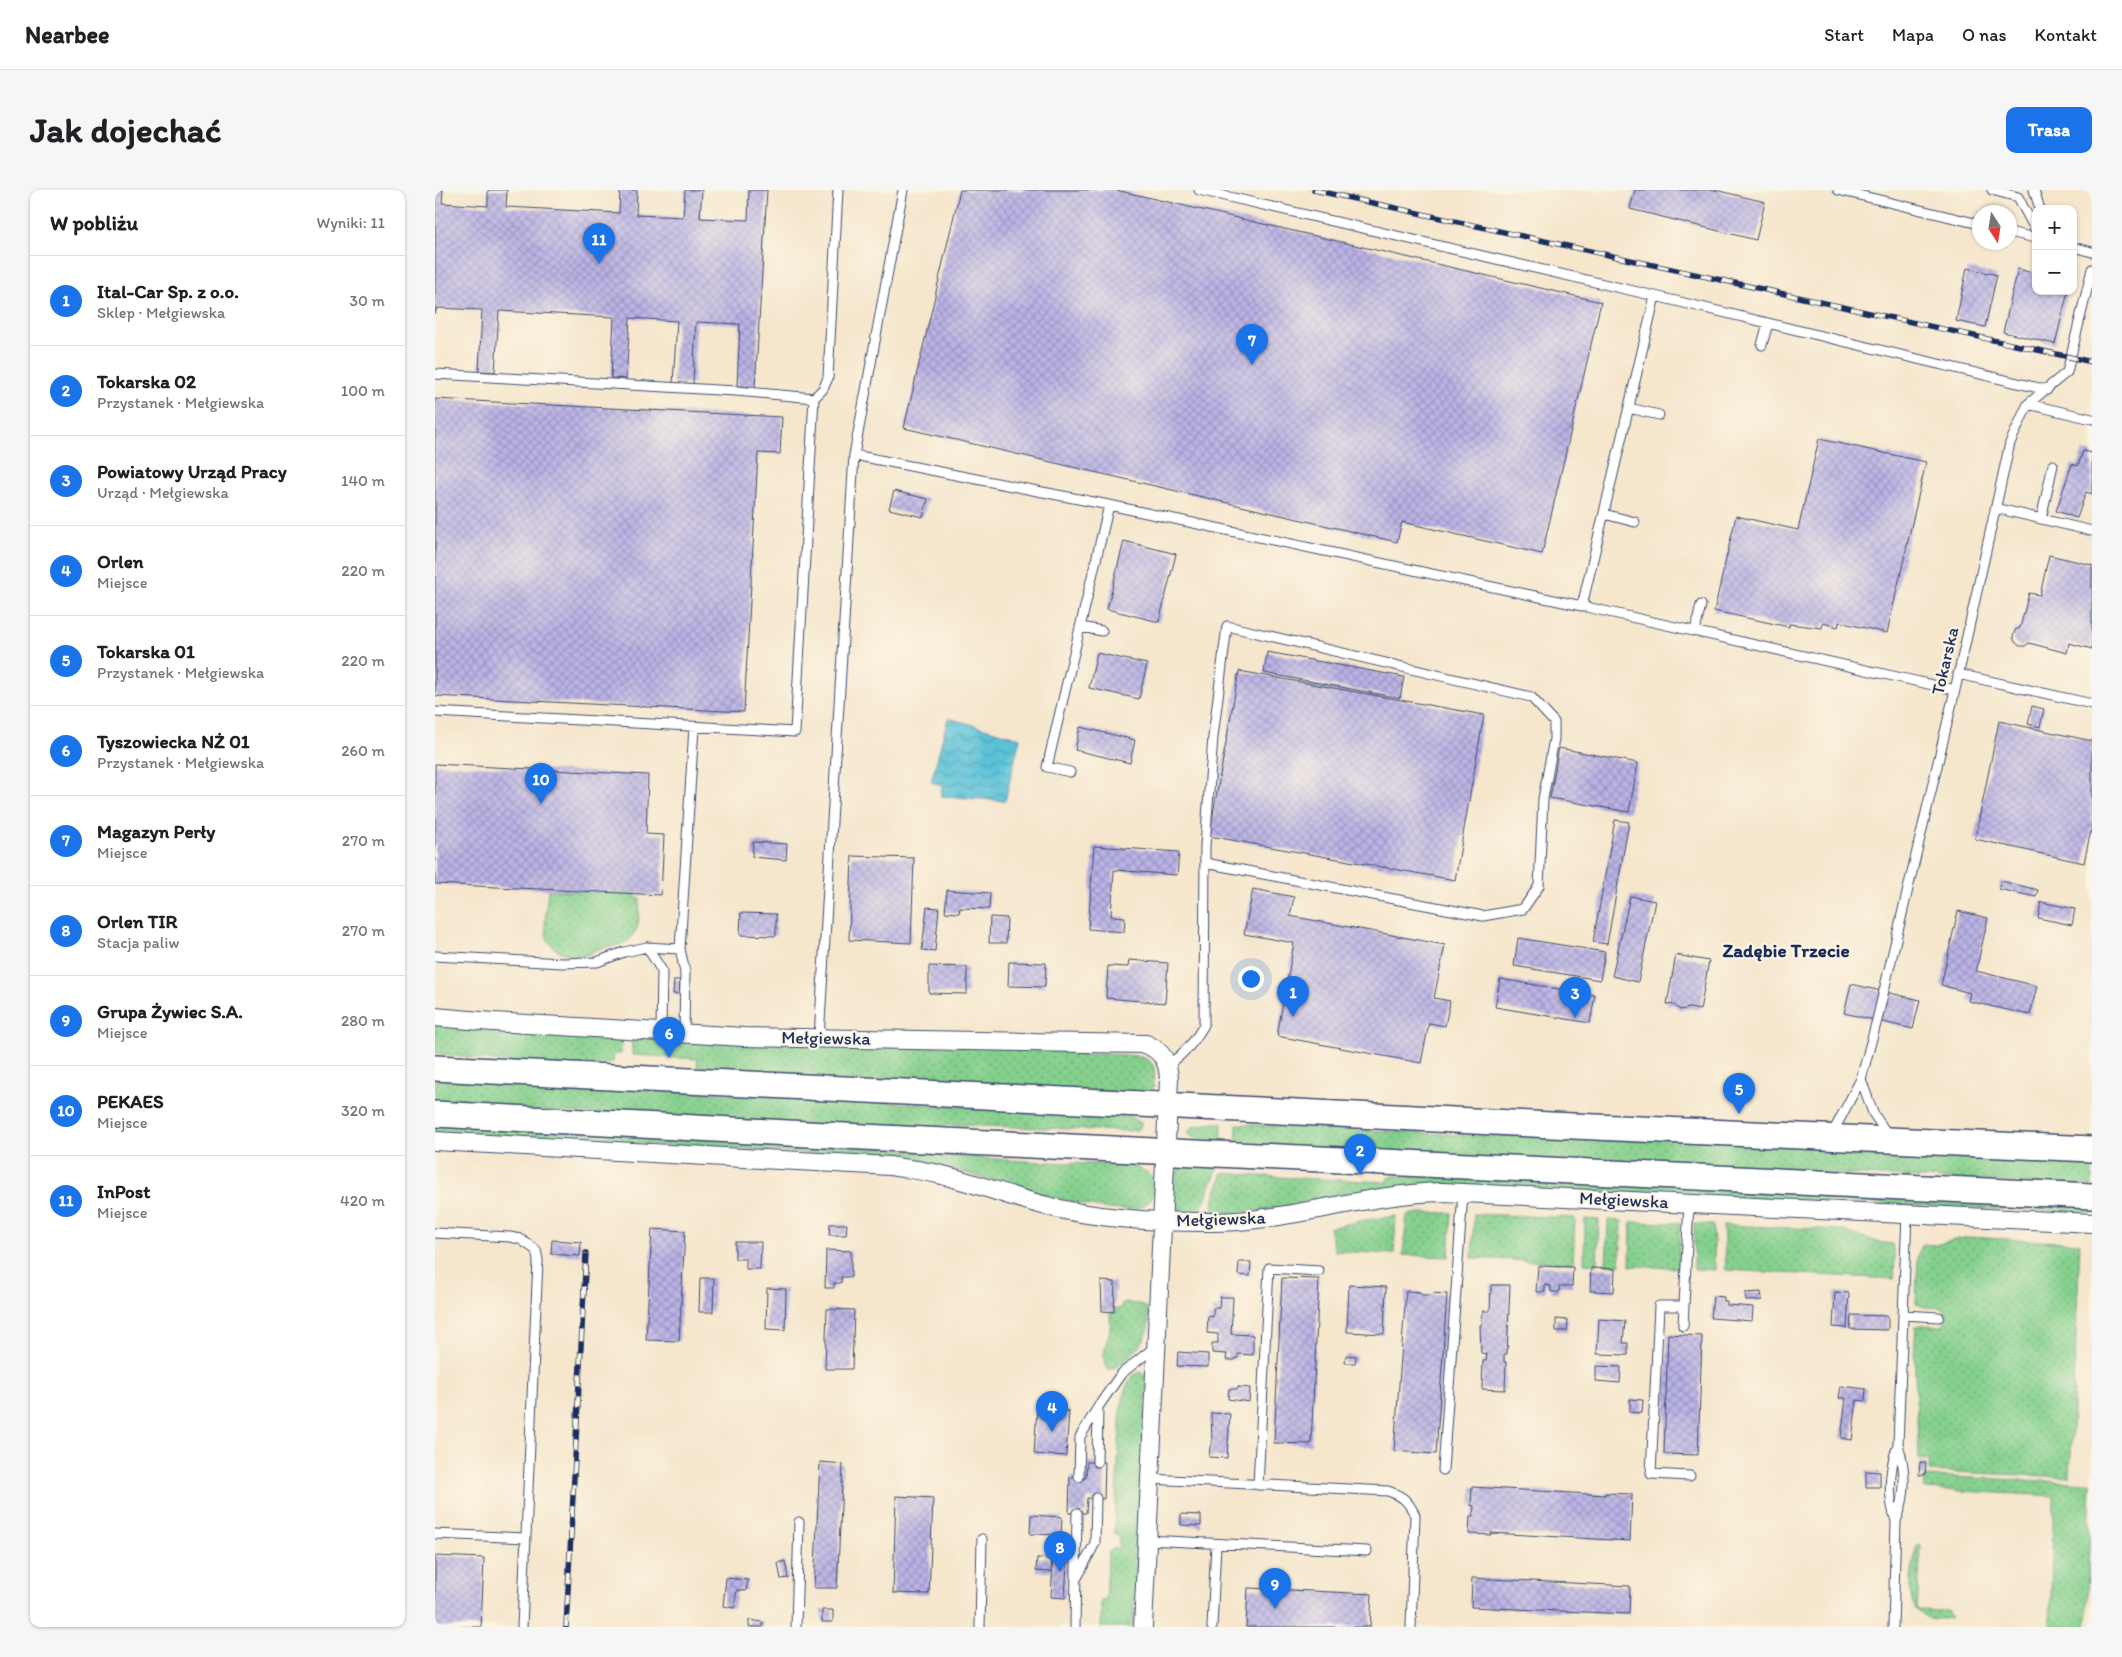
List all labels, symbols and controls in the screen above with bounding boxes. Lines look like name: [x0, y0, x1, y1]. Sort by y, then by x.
text: Nearbee: [25, 20, 109, 49]
text: Start: [1824, 24, 1864, 46]
text: Mapa: [1892, 24, 1934, 46]
text: O nas: [1962, 24, 2007, 46]
text: Kontakt: [2035, 24, 2097, 46]
button: Trasa: [2006, 107, 2092, 153]
text: Jak dojechać: [30, 109, 222, 151]
north arrow: [1972, 205, 2017, 250]
map controls: [2032, 205, 2077, 295]
button: +: [2032, 205, 2077, 250]
text: W pobliżu: [50, 210, 138, 235]
text: Wyniki: 11: [317, 213, 385, 232]
pin: 11: [583, 223, 615, 264]
button: −: [2032, 250, 2077, 295]
text: Ital-Car Sp. z o.o.: [97, 280, 239, 303]
text: 1: [62, 291, 70, 310]
text: 30 m: [349, 291, 385, 310]
text: Sklep · Mełgiewska: [97, 303, 225, 322]
pin: 7: [1236, 324, 1268, 365]
text: Tokarska 02: [97, 370, 196, 393]
text: 2: [62, 381, 70, 400]
text: 100 m: [341, 381, 385, 400]
text: Przystanek · Mełgiewska: [97, 393, 264, 412]
text: Powiatowy Urząd Pracy: [97, 460, 287, 483]
text: 3: [62, 471, 70, 490]
text: 140 m: [341, 471, 385, 490]
text: Urząd · Mełgiewska: [97, 483, 229, 502]
text: Orlen: [97, 550, 144, 573]
text: 4: [61, 561, 71, 580]
text: 220 m: [341, 561, 385, 580]
text: Miejsce: [97, 573, 148, 592]
street label: Tokarska: [1926, 624, 1964, 697]
text: Tokarska 01: [97, 640, 195, 663]
text: 5: [62, 651, 70, 670]
text: 220 m: [341, 651, 385, 670]
text: Przystanek · Mełgiewska: [97, 663, 264, 682]
text: Tyszowiecka NŻ 01: [97, 730, 250, 753]
text: 6: [62, 741, 70, 760]
text: 260 m: [341, 741, 385, 760]
text: Przystanek · Mełgiewska: [97, 753, 264, 772]
pin: 10: [525, 763, 557, 804]
text: Magazyn Perły: [97, 820, 215, 843]
text: 7: [62, 831, 70, 850]
text: 270 m: [342, 831, 385, 850]
text: Miejsce: [97, 843, 148, 862]
text: Orlen TIR: [97, 910, 177, 933]
text: 8: [62, 921, 70, 940]
text: 270 m: [342, 921, 385, 940]
text: Stacja paliw: [97, 933, 179, 952]
district label: Zadębie Trzecie: [1722, 939, 1850, 962]
your location: [1238, 966, 1264, 992]
pin: 1: [1277, 976, 1309, 1017]
pin: 3: [1559, 977, 1591, 1018]
text: Grupa Żywiec S.A.: [97, 1000, 243, 1023]
text: 9: [62, 1011, 70, 1030]
text: 280 m: [341, 1011, 385, 1030]
pin: 6: [653, 1017, 685, 1058]
text: Miejsce: [97, 1023, 148, 1042]
street label: Mełgiewska: [781, 1026, 872, 1050]
pin: 5: [1723, 1073, 1755, 1114]
text: PEKAES: [97, 1090, 164, 1113]
text: 10: [57, 1101, 75, 1120]
text: 320 m: [341, 1101, 385, 1120]
text: Miejsce: [97, 1113, 148, 1132]
pin: 2: [1344, 1134, 1376, 1175]
text: InPost: [97, 1180, 150, 1203]
street label: Mełgiewska: [1579, 1187, 1670, 1213]
text: 11: [59, 1191, 73, 1210]
text: 420 m: [340, 1191, 385, 1210]
text: Miejsce: [97, 1203, 148, 1222]
street label: Mełgiewska: [1176, 1206, 1267, 1232]
pin: 4: [1036, 1391, 1068, 1432]
pin: 8: [1044, 1531, 1076, 1572]
pin: 9: [1259, 1568, 1291, 1609]

